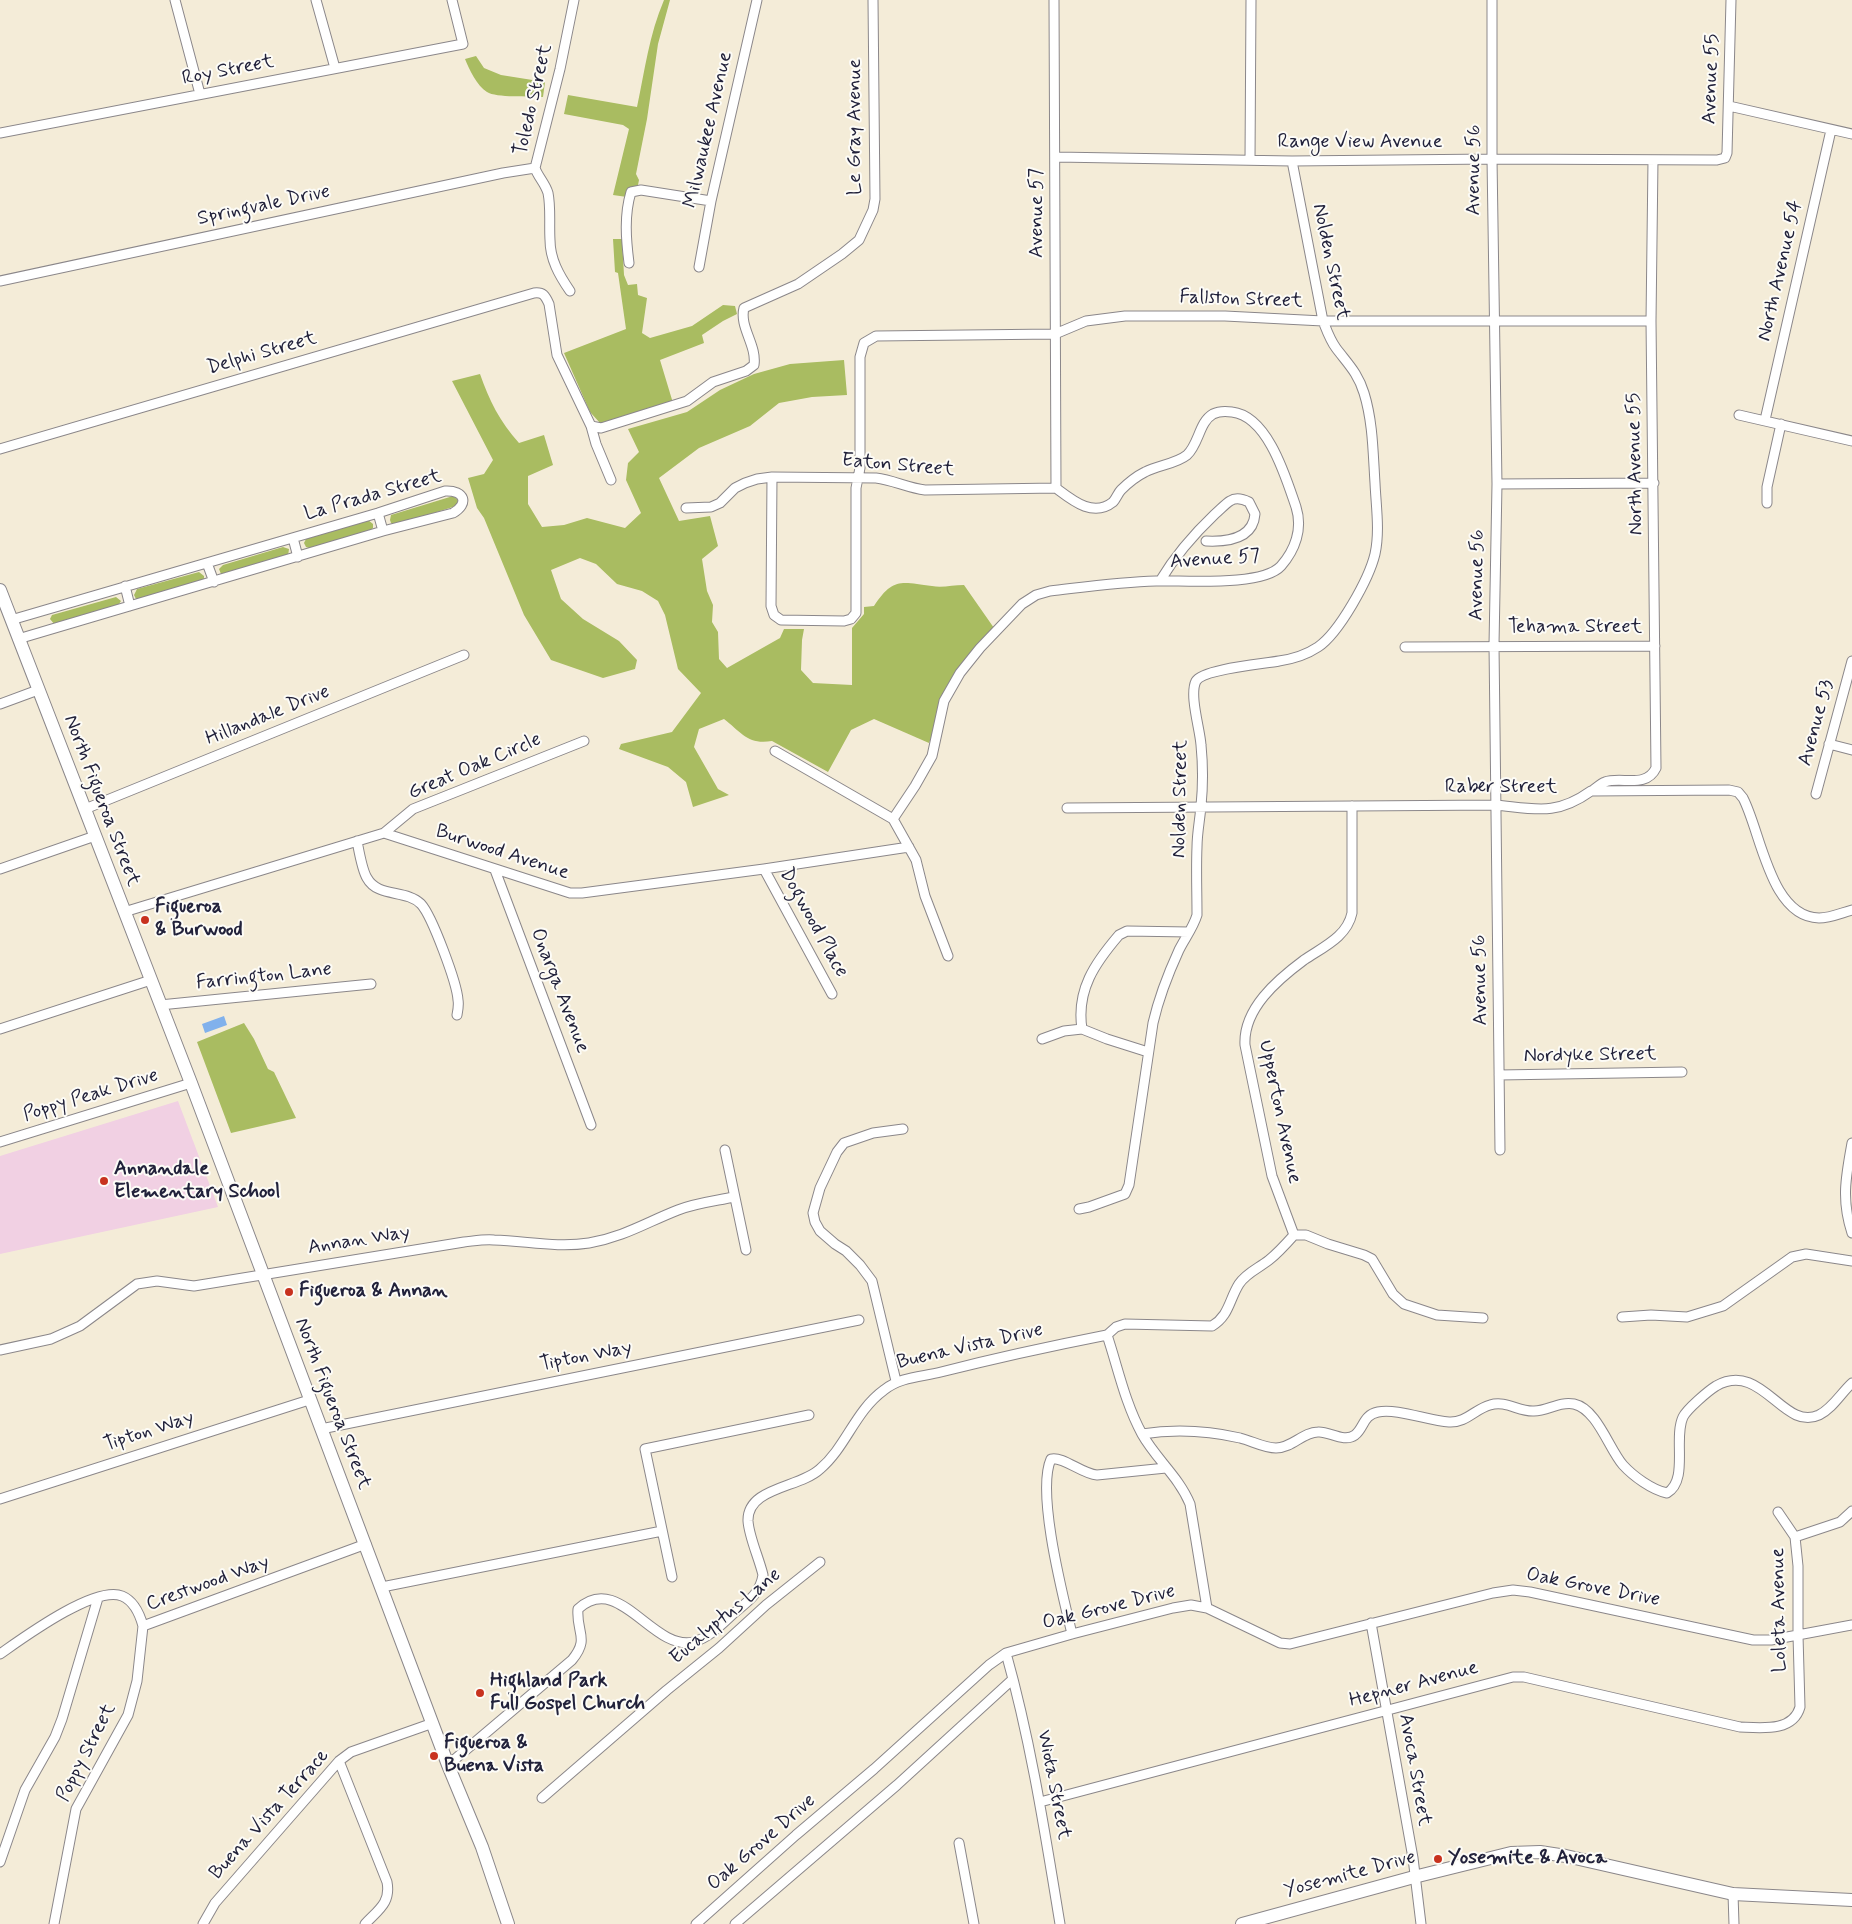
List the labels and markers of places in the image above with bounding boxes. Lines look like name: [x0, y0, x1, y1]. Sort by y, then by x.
place label: Figueroa & Burwood: [155, 896, 243, 943]
marker: Figueroa & Burwood: [139, 914, 151, 926]
place label: Annandale Elementary School: [114, 1158, 280, 1205]
marker: Annandale Elementary School: [98, 1175, 110, 1187]
place label: Figueroa & Annan: [299, 1280, 447, 1304]
marker: Figueroa & Annan: [283, 1286, 295, 1298]
place label: Highland Park Full Gospel Church: [490, 1670, 645, 1717]
marker: Highland Park Full Gospel Church: [474, 1687, 486, 1699]
place label: Figueroa & Buena Vista: [444, 1732, 544, 1779]
marker: Figueroa & Buena Vista: [428, 1750, 440, 1762]
place label: Yosemite & Avoca: [1448, 1847, 1607, 1871]
marker: Yosemite & Avoca: [1432, 1853, 1444, 1865]

